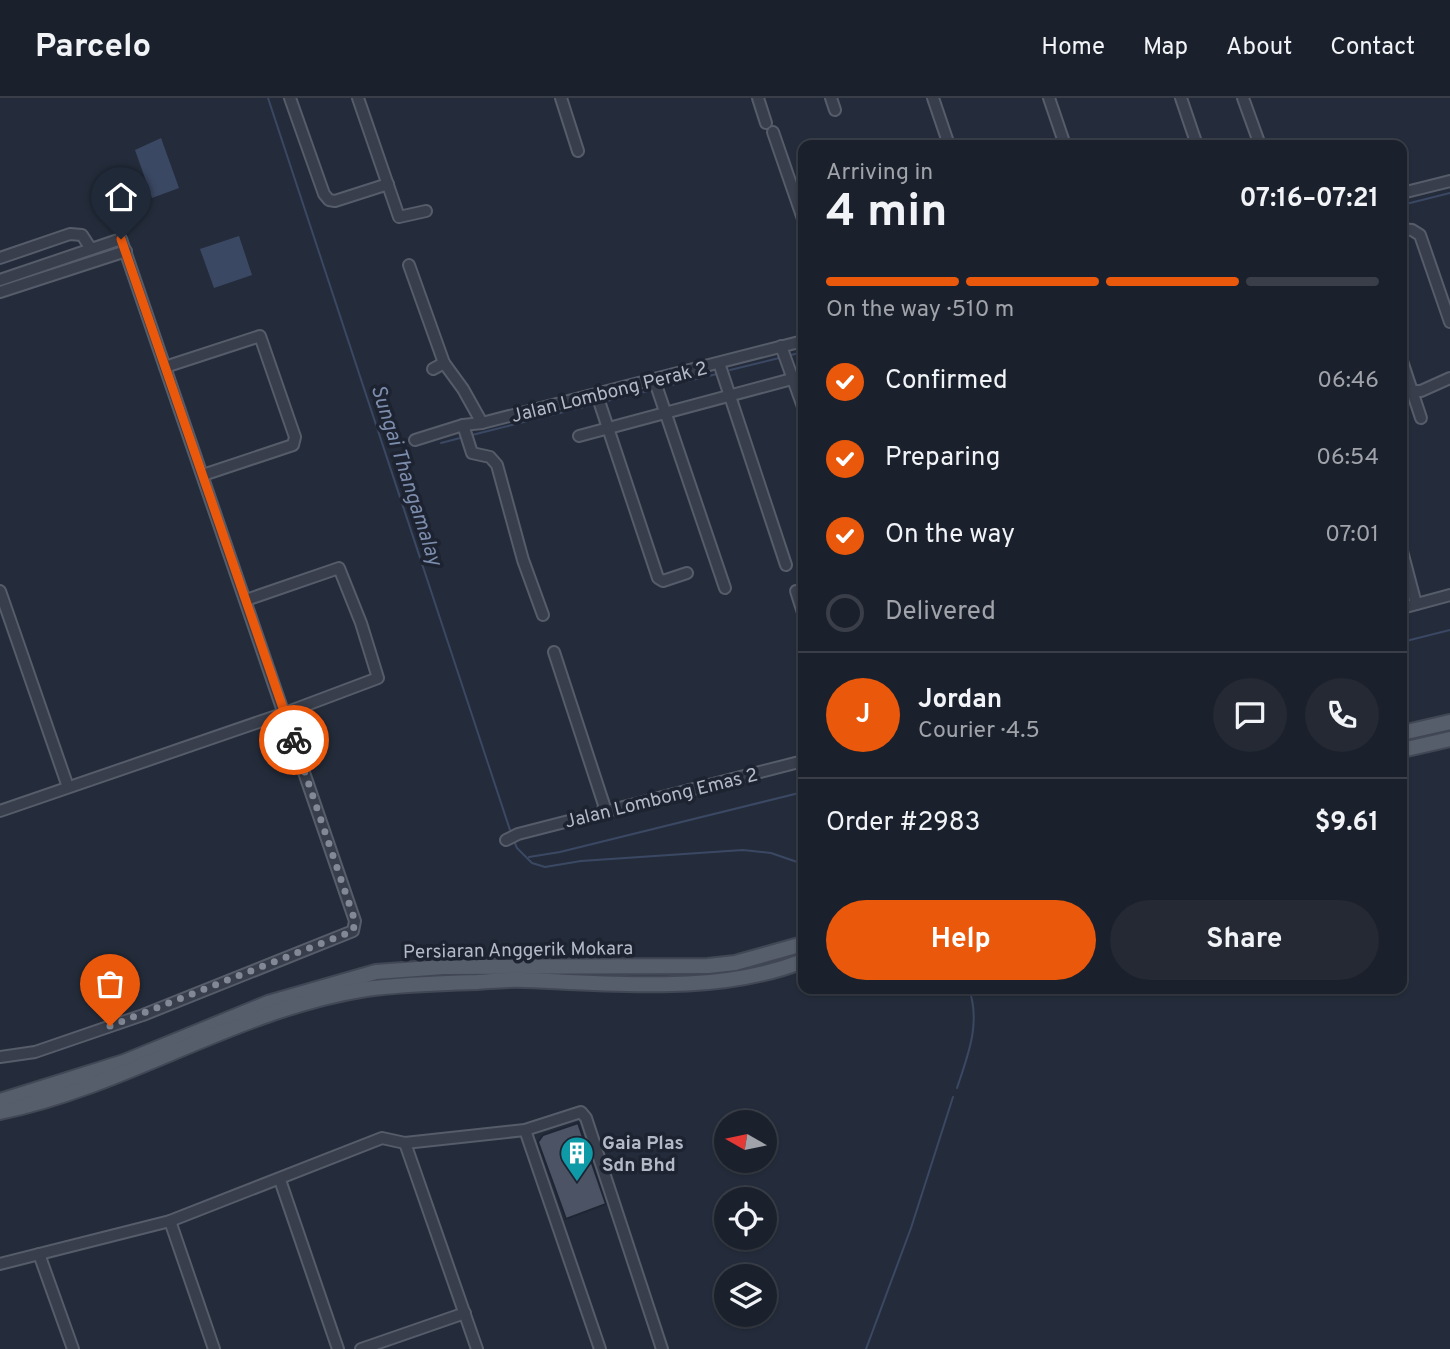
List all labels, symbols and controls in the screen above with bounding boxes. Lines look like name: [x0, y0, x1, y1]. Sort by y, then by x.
text: Parcelo: [35, 27, 151, 69]
text: Home: [1041, 33, 1105, 63]
text: Map: [1143, 33, 1188, 63]
text: About: [1226, 33, 1292, 63]
text: Contact: [1330, 33, 1415, 63]
text: Arriving in: [826, 159, 933, 188]
pin: [91, 167, 151, 239]
icon: home: [102, 178, 140, 216]
text: 07:16–07:21: [1239, 183, 1379, 216]
text: 4 min: [826, 184, 948, 243]
text: On the way · 510 m: [826, 296, 1014, 325]
street label: Jalan Lombong Perak 2: [509, 357, 710, 429]
icon: check: [826, 363, 864, 401]
text: Confirmed: [885, 365, 1008, 398]
text: 06:46: [1317, 367, 1379, 396]
water label: Sungai Thangamalay: [364, 381, 448, 571]
icon: check: [826, 440, 864, 478]
text: Preparing: [885, 442, 1000, 475]
text: 06:54: [1316, 444, 1379, 473]
icon: check: [826, 517, 864, 555]
text: On the way: [885, 519, 1015, 552]
text: 07:01: [1325, 521, 1379, 550]
text: Delivered: [885, 596, 996, 629]
button: chat: [1213, 678, 1287, 752]
button: phone: [1305, 678, 1379, 752]
text: Jordan: [918, 684, 1002, 717]
text: J: [856, 699, 870, 732]
courier: [259, 705, 329, 775]
text: Courier · 4.5: [918, 717, 1040, 746]
icon: bike: [275, 721, 313, 759]
street label: Jalan Lombong Emas 2: [562, 763, 760, 835]
text: Order #2983: [826, 807, 980, 840]
text: $9.61: [1315, 807, 1379, 840]
button: Help: [826, 900, 1096, 980]
button: Share: [1110, 900, 1379, 980]
street label: Persiaran Anggerik Mokara: [403, 937, 633, 965]
pin: [80, 954, 140, 1026]
icon: bag: [91, 965, 129, 1003]
north arrow: [714, 1110, 777, 1172]
map controls: [714, 1110, 777, 1327]
place label: Gaia Plas Sdn Bhd: [602, 1132, 684, 1178]
building icon: Gaia Plas Sdn Bhd: [558, 1134, 596, 1183]
button: locate: [714, 1187, 777, 1250]
button: layers: [714, 1264, 777, 1327]

